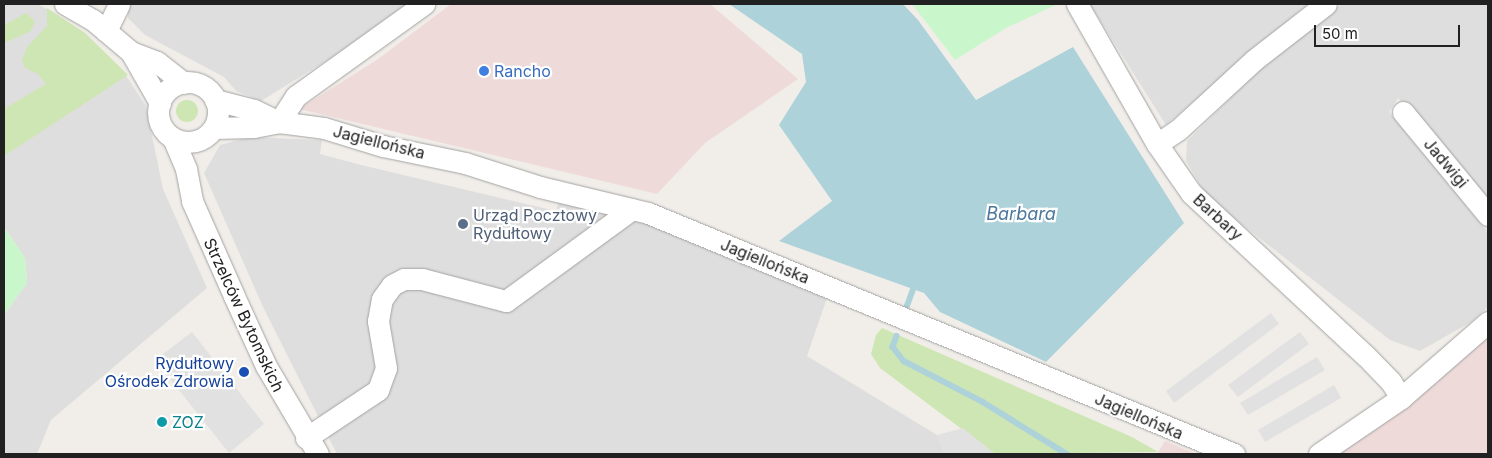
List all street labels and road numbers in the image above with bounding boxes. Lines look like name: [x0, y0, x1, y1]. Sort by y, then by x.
street label: Jagiellońska: [331, 121, 427, 163]
street label: Jadwigi: [1420, 134, 1472, 192]
street label: Barbary: [1189, 190, 1247, 244]
street label: Jagiellońska: [718, 234, 812, 288]
street label: Strzelców Bytomskich: [200, 235, 288, 395]
street label: Jagiellońska: [1092, 389, 1186, 443]

